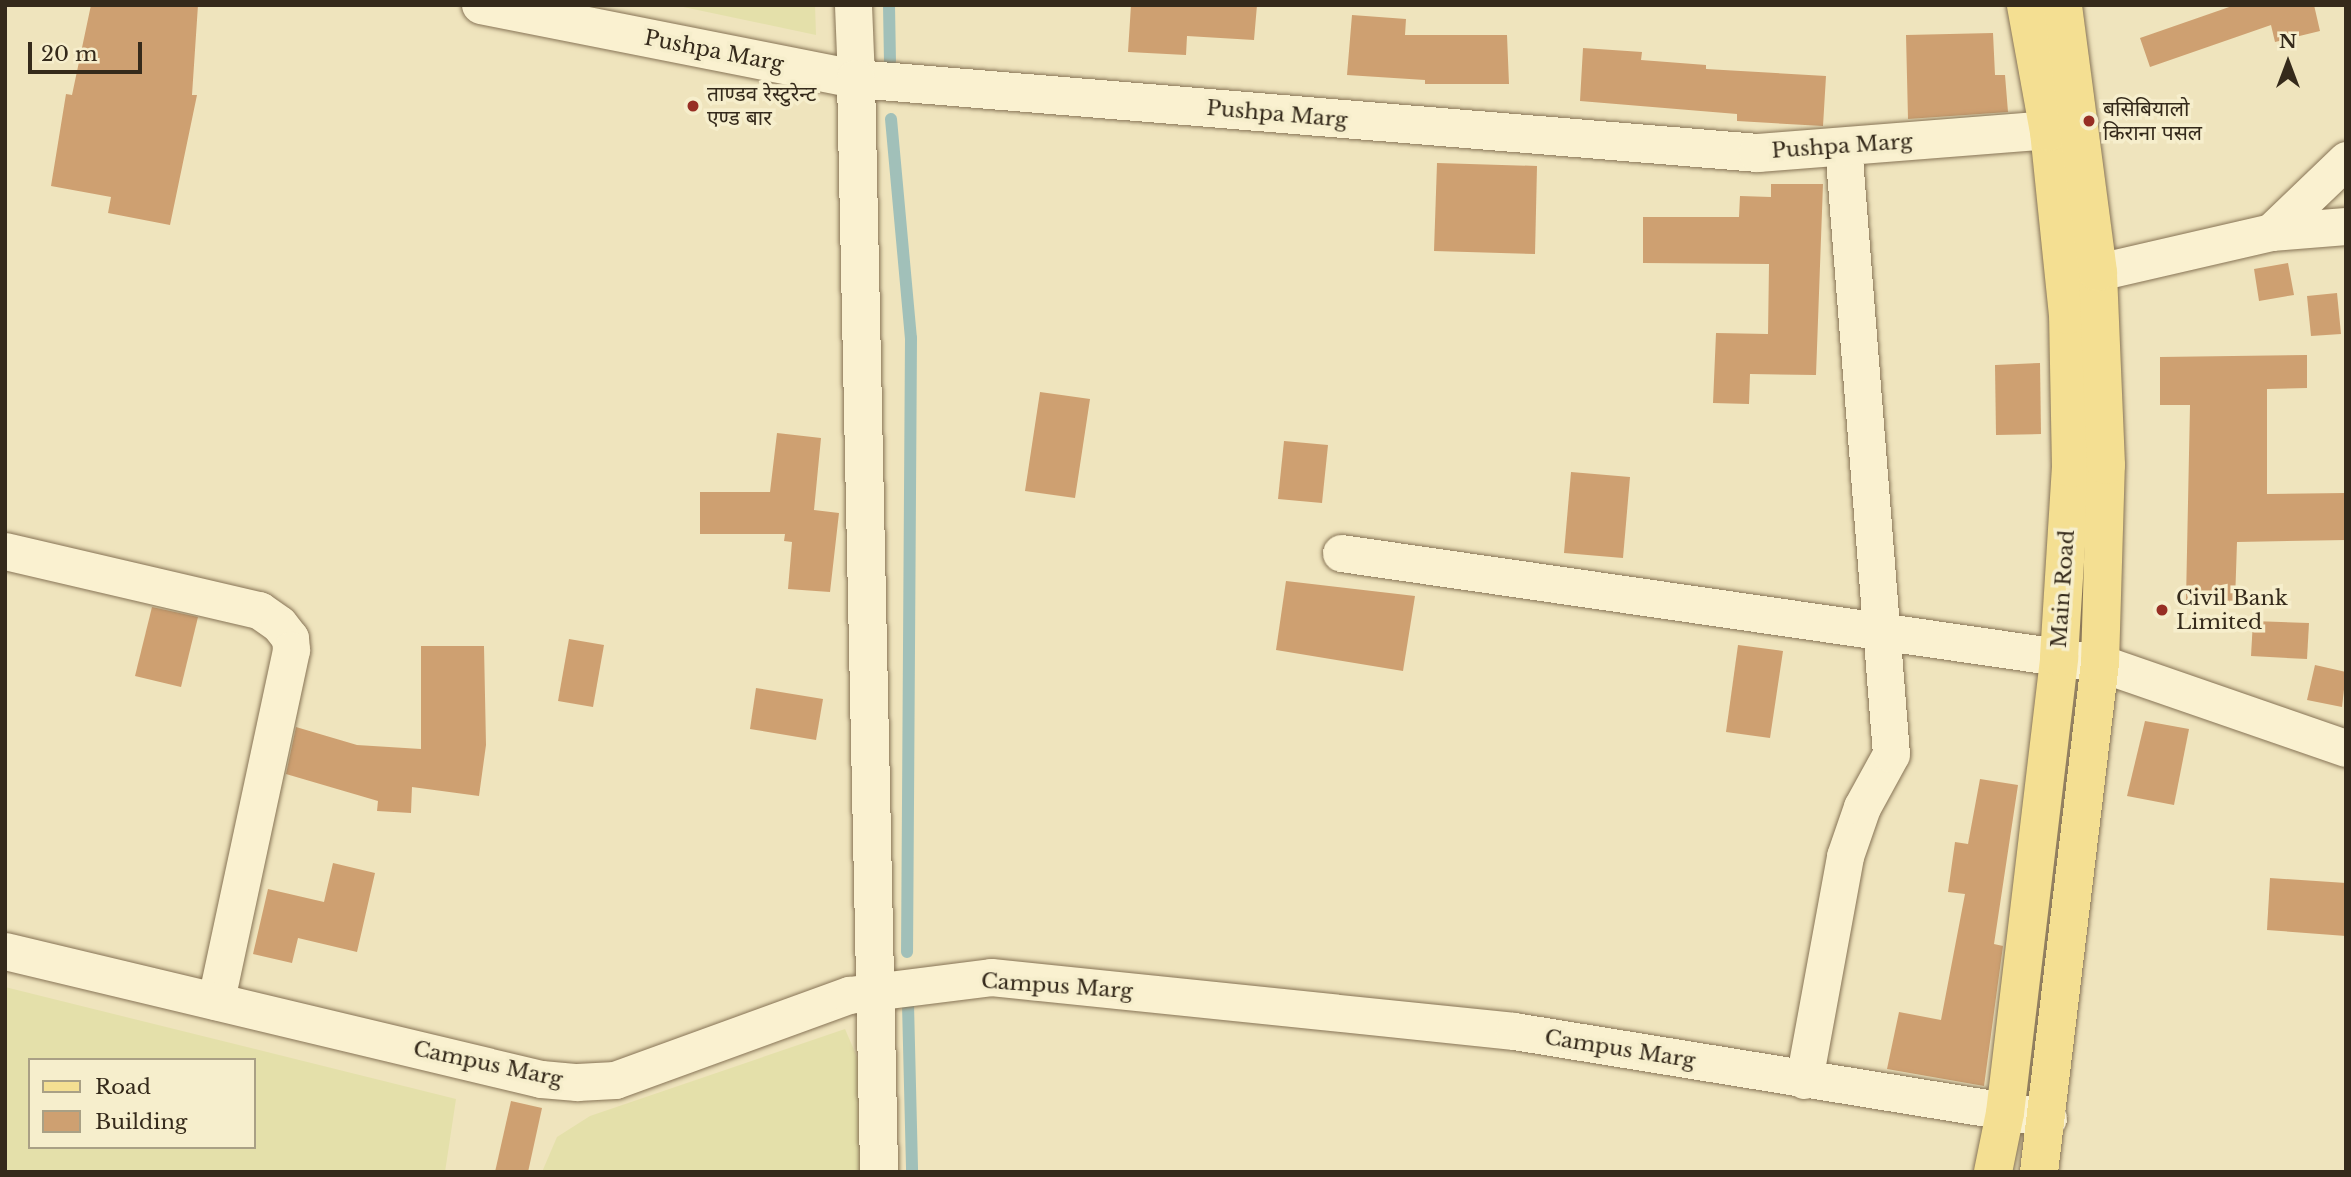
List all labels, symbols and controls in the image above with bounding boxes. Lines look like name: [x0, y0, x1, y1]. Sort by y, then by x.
street label: Pushpa Marg: [642, 25, 786, 77]
scale bar: [32, 28, 145, 72]
north arrow: [2253, 28, 2323, 98]
text: N: [2279, 30, 2297, 53]
text: 20 m: [41, 41, 98, 67]
place label: ताण्डव रेस्टुरेन्ट एण्ड बार: [707, 81, 816, 131]
street label: Pushpa Marg: [1205, 95, 1349, 133]
place label: बसिबियालो किराना पसल: [2103, 96, 2202, 146]
marker: ताण्डव रेस्टुरेन्ट एण्ड बार: [685, 98, 701, 114]
marker: बसिबियालो किराना पसल: [2081, 113, 2097, 129]
street label: Pushpa Marg: [1771, 128, 1913, 164]
street label: Main Road: [2046, 529, 2080, 649]
place label: Civil Bank Limited: [2176, 585, 2288, 635]
marker: Civil Bank Limited: [2154, 602, 2170, 618]
street label: Campus Marg: [980, 968, 1134, 1004]
street label: Campus Marg: [1543, 1025, 1697, 1073]
street label: Campus Marg: [411, 1036, 565, 1092]
legend: [28, 1058, 256, 1149]
text: Road: [95, 1074, 151, 1100]
text: Building: [95, 1109, 187, 1135]

